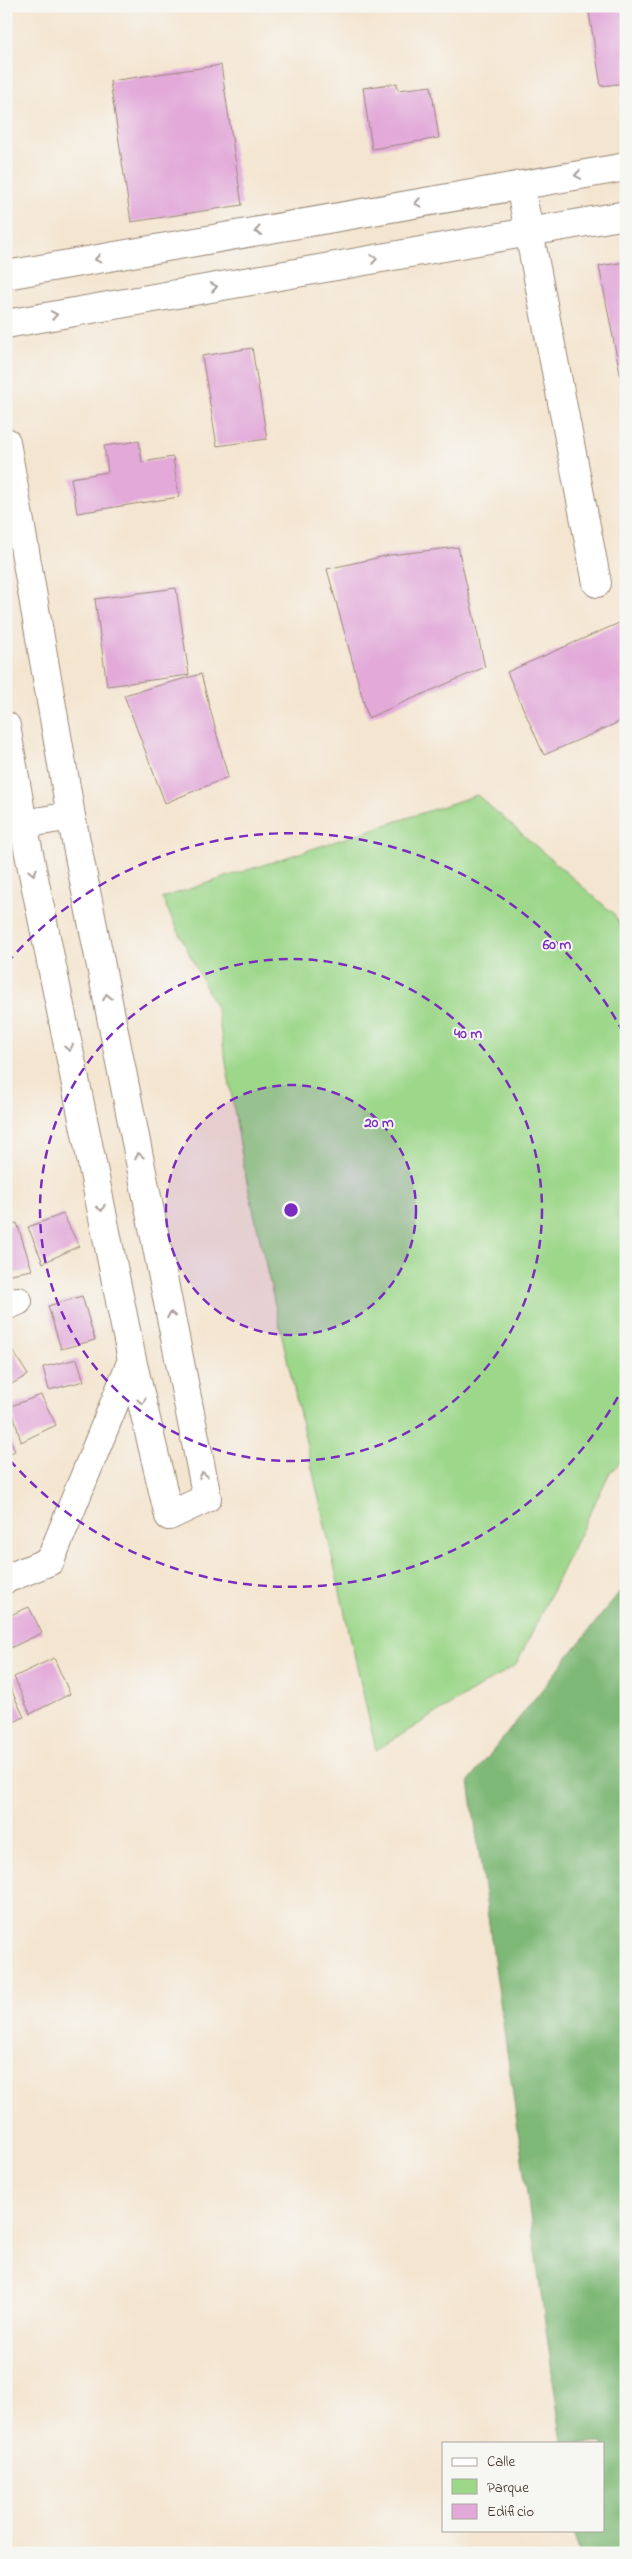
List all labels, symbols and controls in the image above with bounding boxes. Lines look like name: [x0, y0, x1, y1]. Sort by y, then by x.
one-way arrow: [573, 169, 582, 179]
one-way arrow: [413, 197, 422, 207]
one-way arrow: [253, 226, 262, 236]
one-way arrow: [93, 254, 102, 264]
one-way arrow: [370, 255, 379, 265]
one-way arrow: [210, 283, 219, 293]
one-way arrow: [50, 311, 59, 321]
one-way arrow: [27, 868, 38, 876]
text: 60 m: [542, 934, 572, 956]
one-way arrow: [103, 992, 113, 1001]
text: 40 m: [453, 1023, 482, 1045]
one-way arrow: [63, 1044, 74, 1053]
text: 20 m: [363, 1112, 394, 1134]
one-way arrow: [135, 1152, 145, 1160]
centre of rings: [282, 1201, 300, 1219]
one-way arrow: [95, 1203, 106, 1212]
one-way arrow: [166, 1311, 177, 1320]
one-way arrow: [136, 1396, 147, 1405]
one-way arrow: [198, 1470, 208, 1479]
legend: [442, 2442, 604, 2532]
text: Calle: [487, 2451, 515, 2473]
text: Parque: [487, 2477, 529, 2499]
text: Edificio: [487, 2501, 534, 2523]

